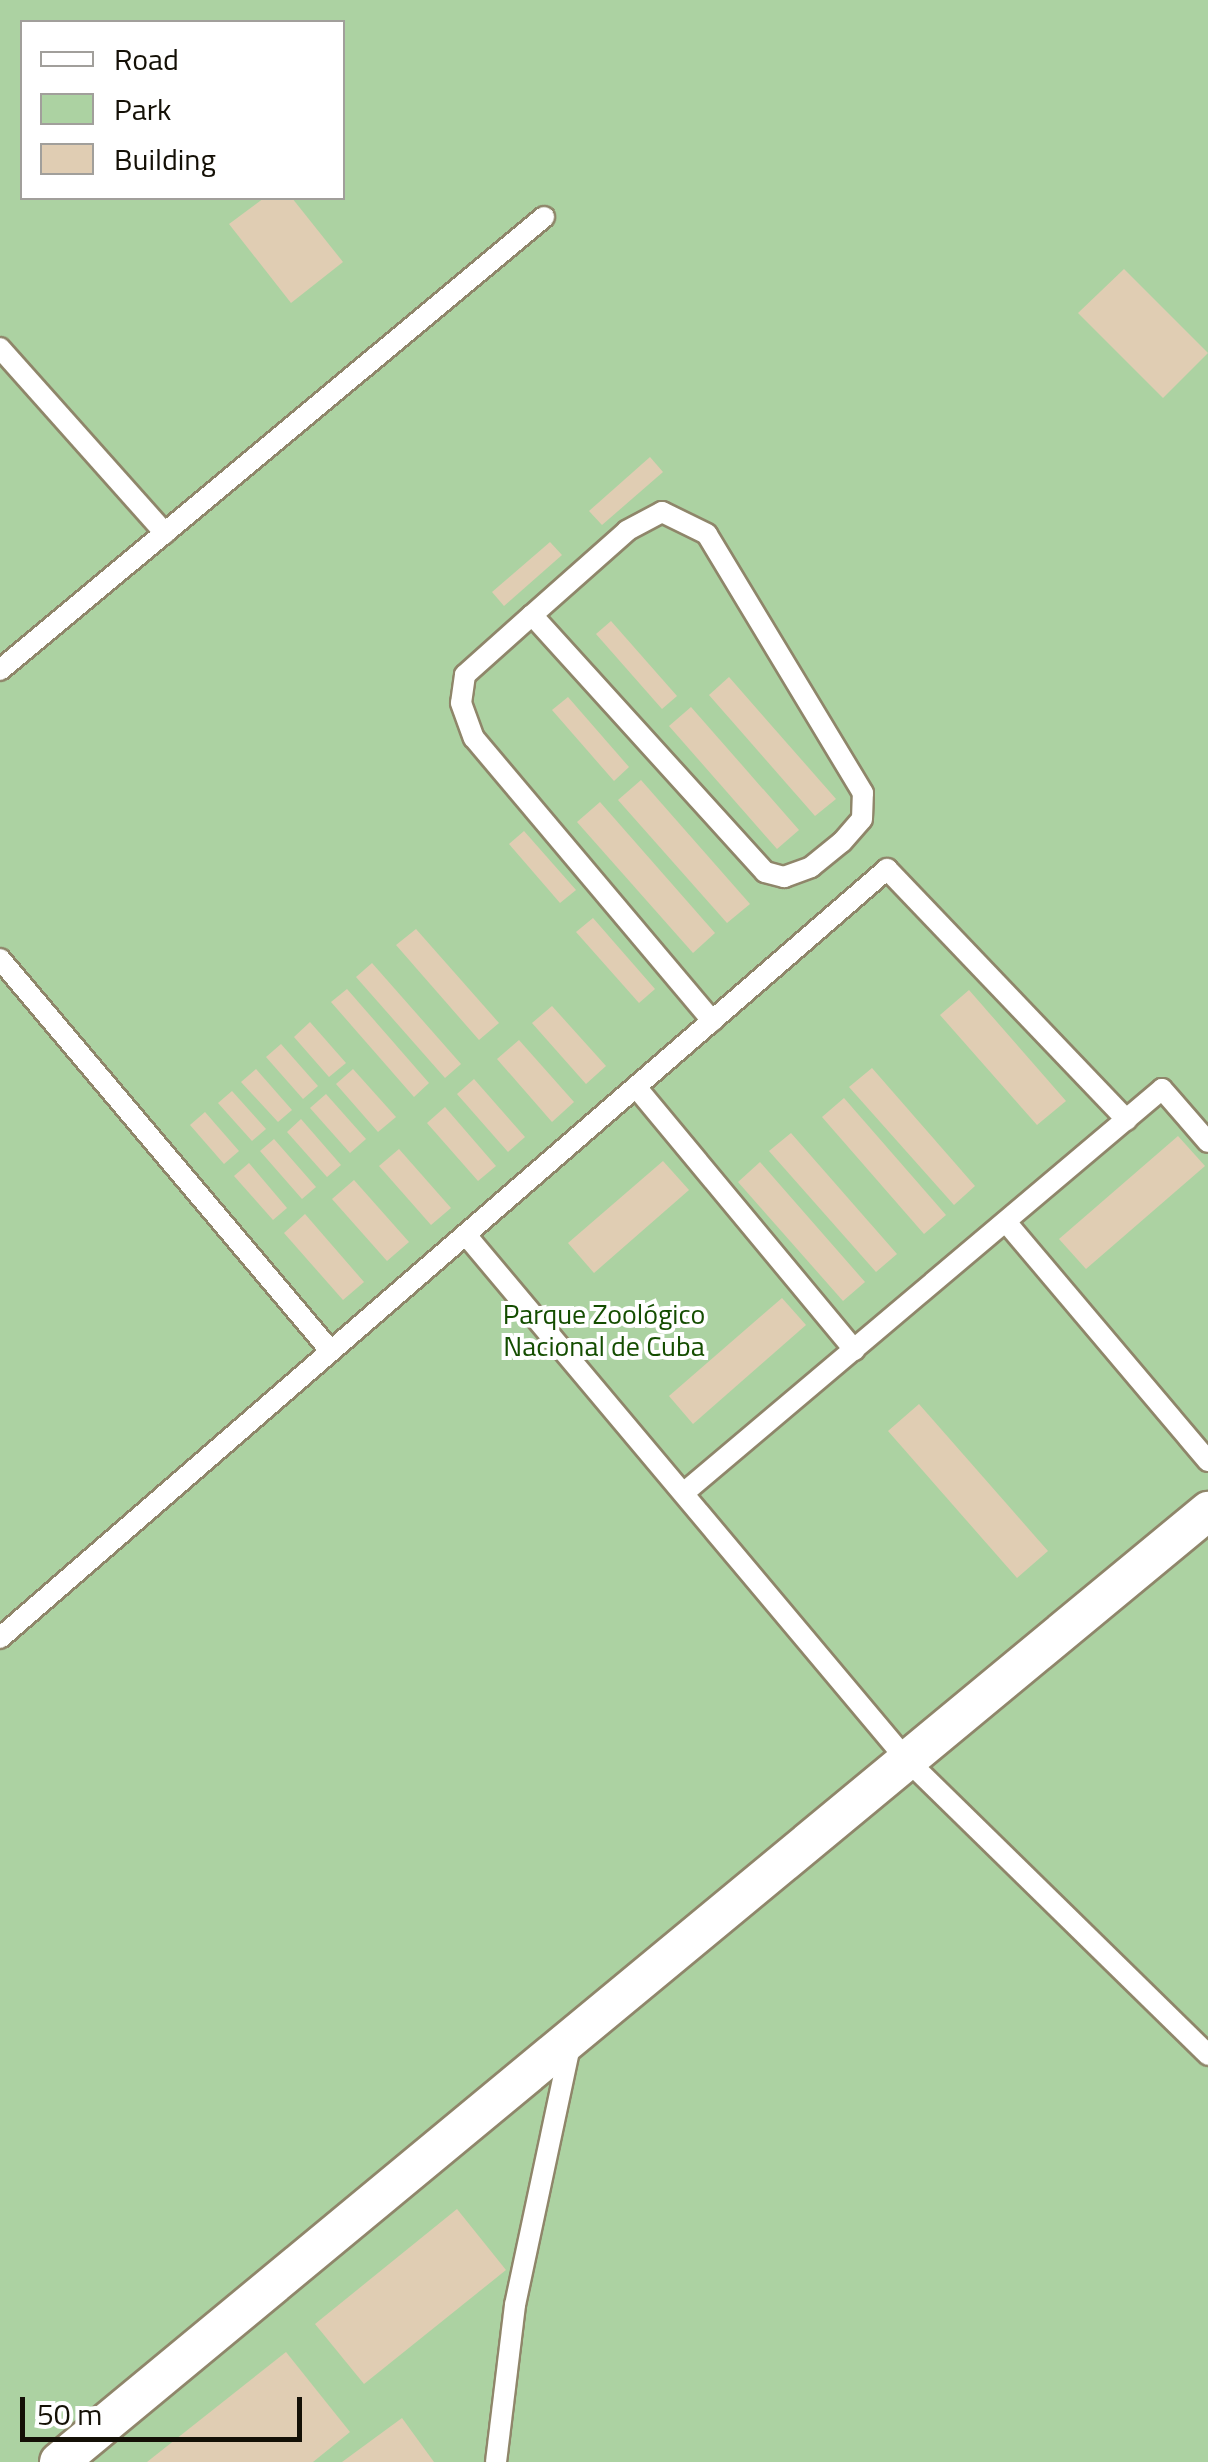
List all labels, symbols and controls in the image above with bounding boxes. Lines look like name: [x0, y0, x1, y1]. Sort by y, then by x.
legend: [20, 20, 345, 200]
text: Road: [114, 36, 179, 82]
text: Park: [114, 86, 171, 132]
text: Building: [114, 136, 216, 182]
park label: Parque Zoológico Nacional de Cuba: [503, 1297, 705, 1363]
scale bar: [25, 2377, 308, 2439]
text: 50 m: [37, 2391, 102, 2437]

